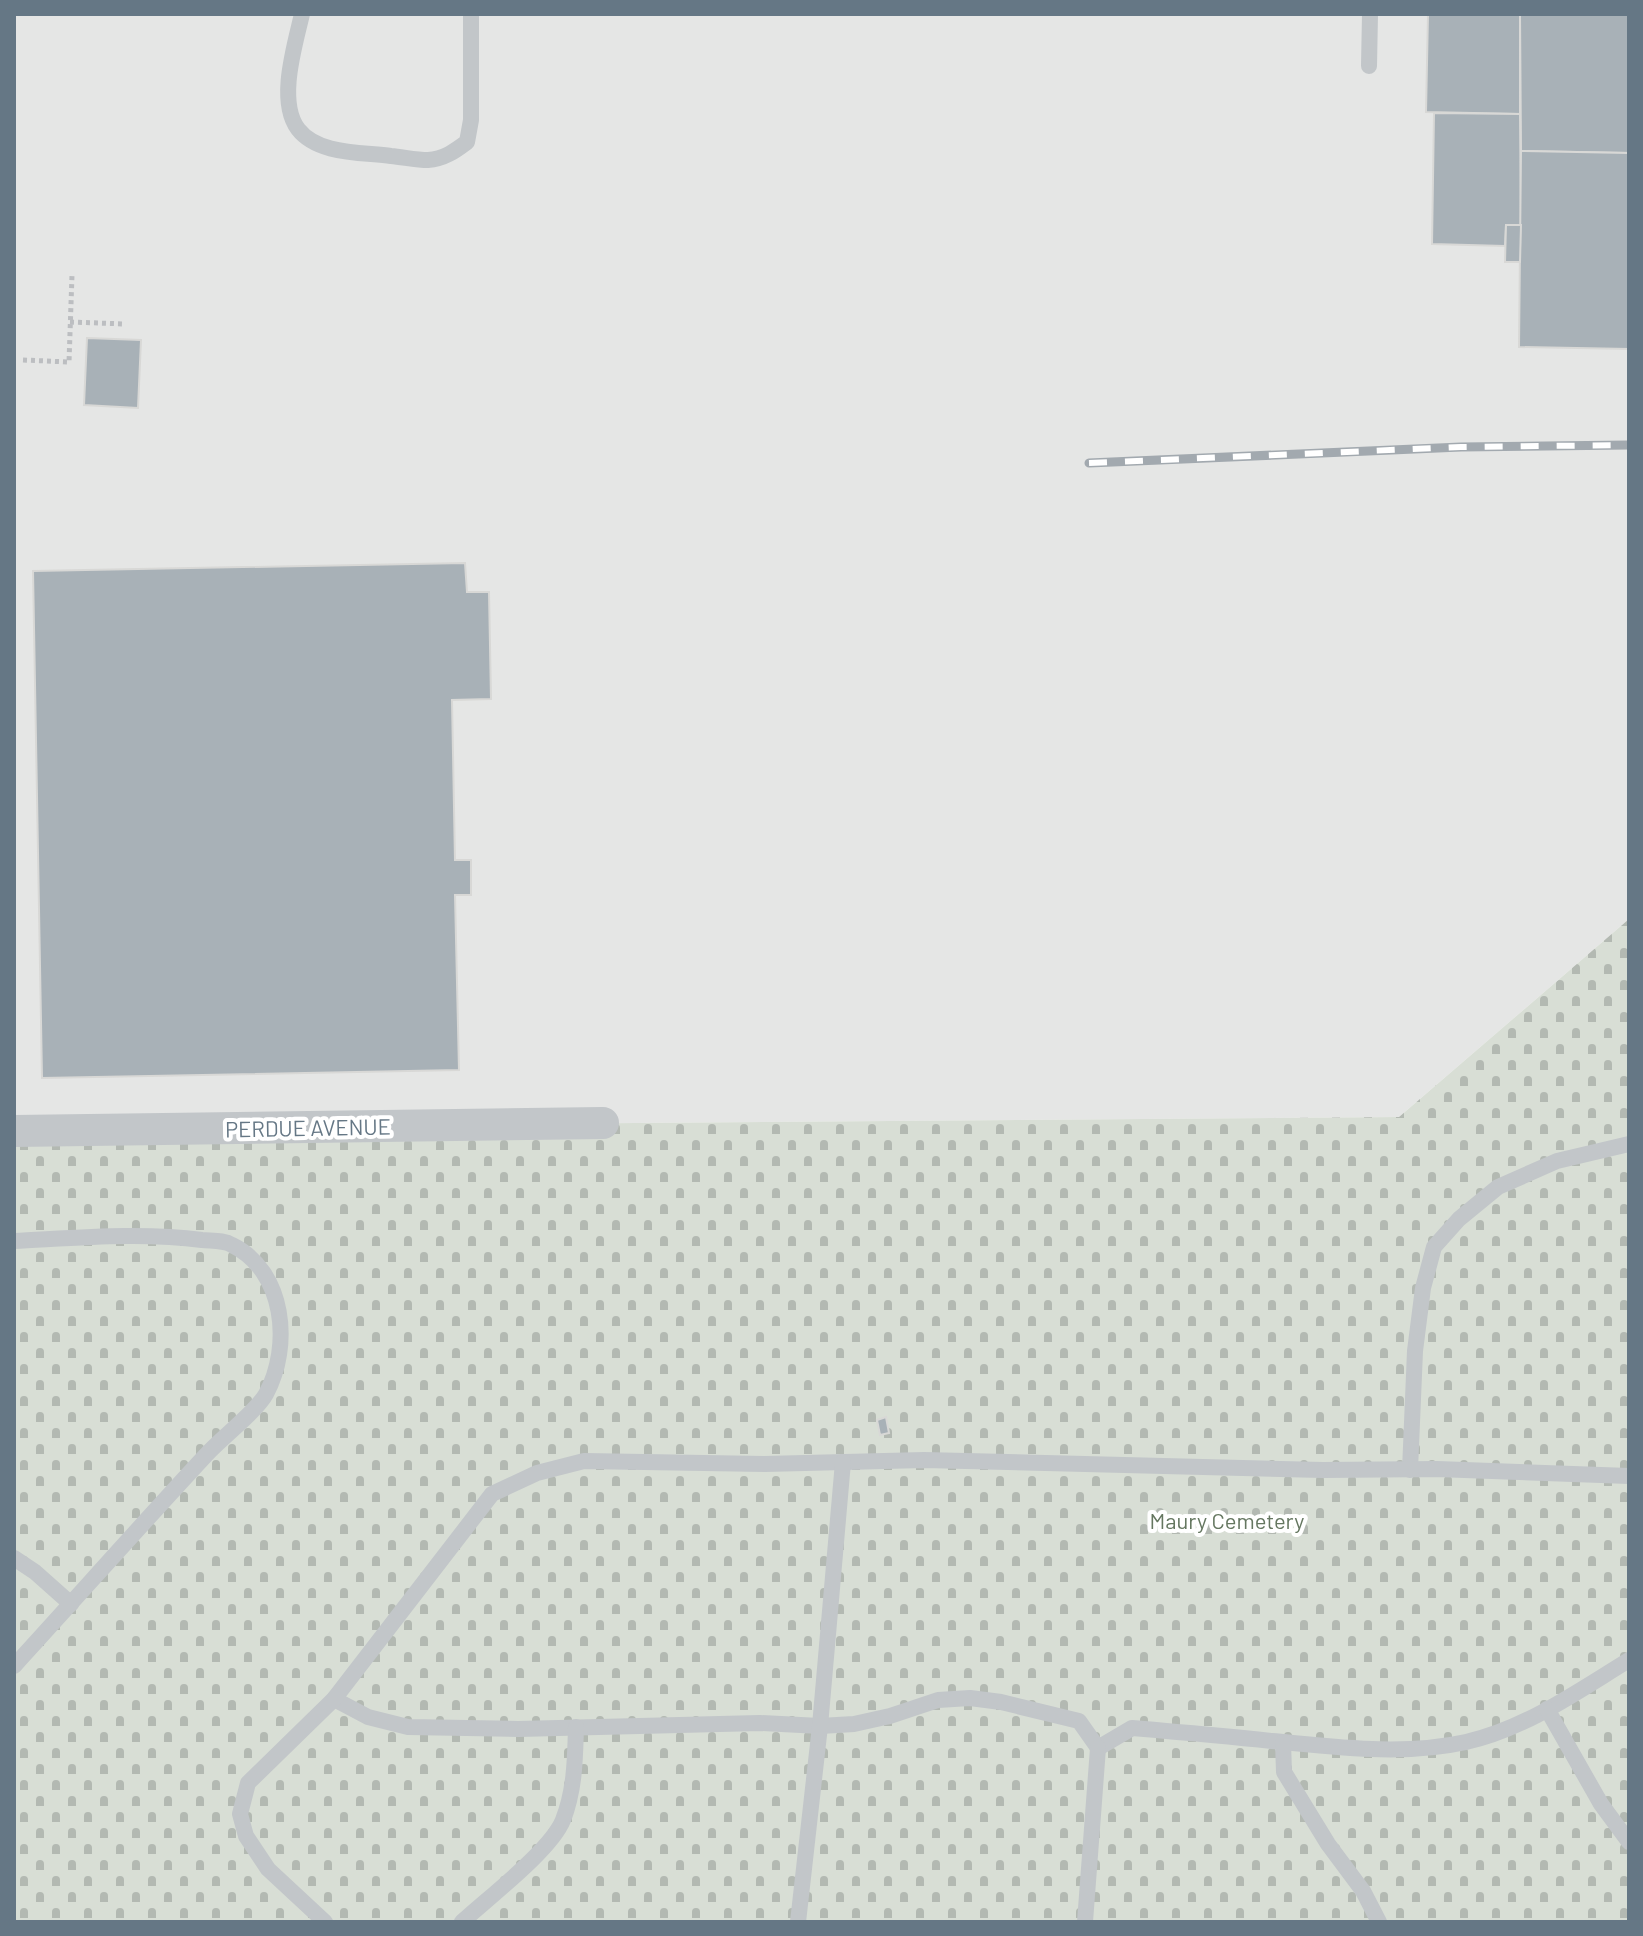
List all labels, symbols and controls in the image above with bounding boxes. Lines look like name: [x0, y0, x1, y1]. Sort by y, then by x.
street label: PERDUE AVENUE: [225, 1113, 391, 1141]
park label: Maury Cemetery: [1150, 1507, 1304, 1533]

